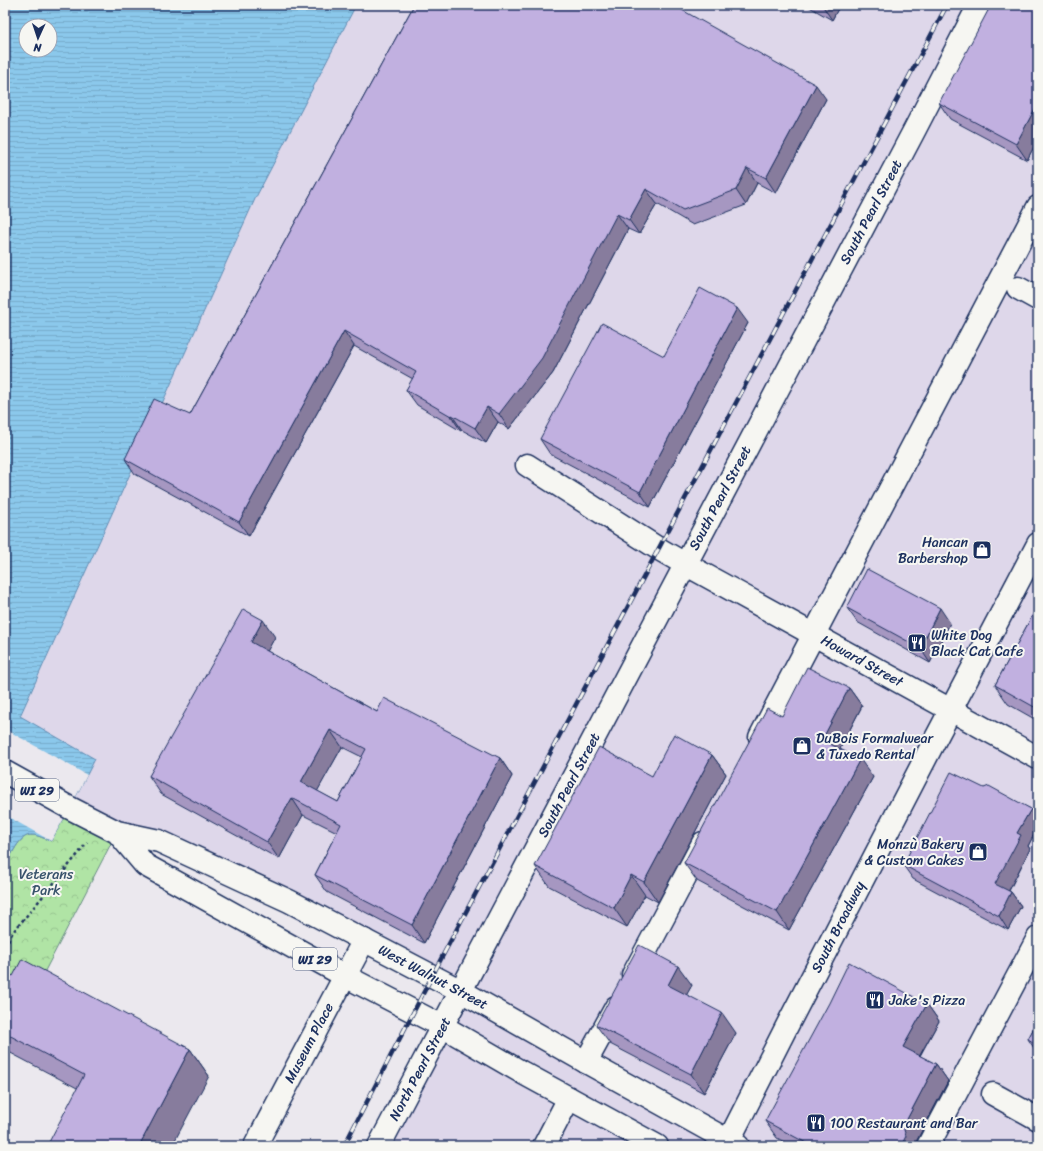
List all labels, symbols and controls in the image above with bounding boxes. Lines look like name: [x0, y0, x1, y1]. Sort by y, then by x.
north arrow: [18, 18, 58, 58]
text: N: [33, 38, 43, 57]
street label: South Pearl Street: [833, 155, 909, 269]
street label: South Pearl Street: [682, 441, 758, 555]
place label: Hancan Barbershop: [898, 530, 969, 571]
shop icon: Hancan Barbershop: [971, 539, 993, 561]
place label: White Dog Black Cat Cafe: [931, 623, 1023, 664]
street label: Howard Street: [816, 628, 909, 695]
restaurant icon: White Dog Black Cat Cafe: [906, 632, 928, 654]
place label: DuBois Formalwear & Tuxedo Rental: [816, 726, 935, 767]
street label: South Pearl Street: [531, 728, 607, 842]
shop icon: DuBois Formalwear & Tuxedo Rental: [791, 735, 813, 757]
road number: WI 29: [15, 779, 59, 801]
place label: Monzù Bakery & Custom Cakes: [864, 832, 965, 873]
shop icon: Monzù Bakery & Custom Cakes: [967, 841, 989, 863]
park label: Veterans Park: [19, 862, 74, 903]
street label: South Broadway: [804, 876, 872, 977]
street label: West Walnut Street: [373, 937, 493, 1017]
road number: WI 29: [293, 948, 337, 970]
place label: Jake's Pizza: [888, 988, 965, 1013]
restaurant icon: Jake's Pizza: [864, 989, 886, 1011]
street label: Museum Place: [277, 998, 341, 1088]
street label: North Pearl Street: [382, 1012, 458, 1126]
place label: 100 Restaurant and Bar: [830, 1111, 979, 1136]
restaurant icon: 100 Restaurant and Bar: [805, 1112, 827, 1134]

